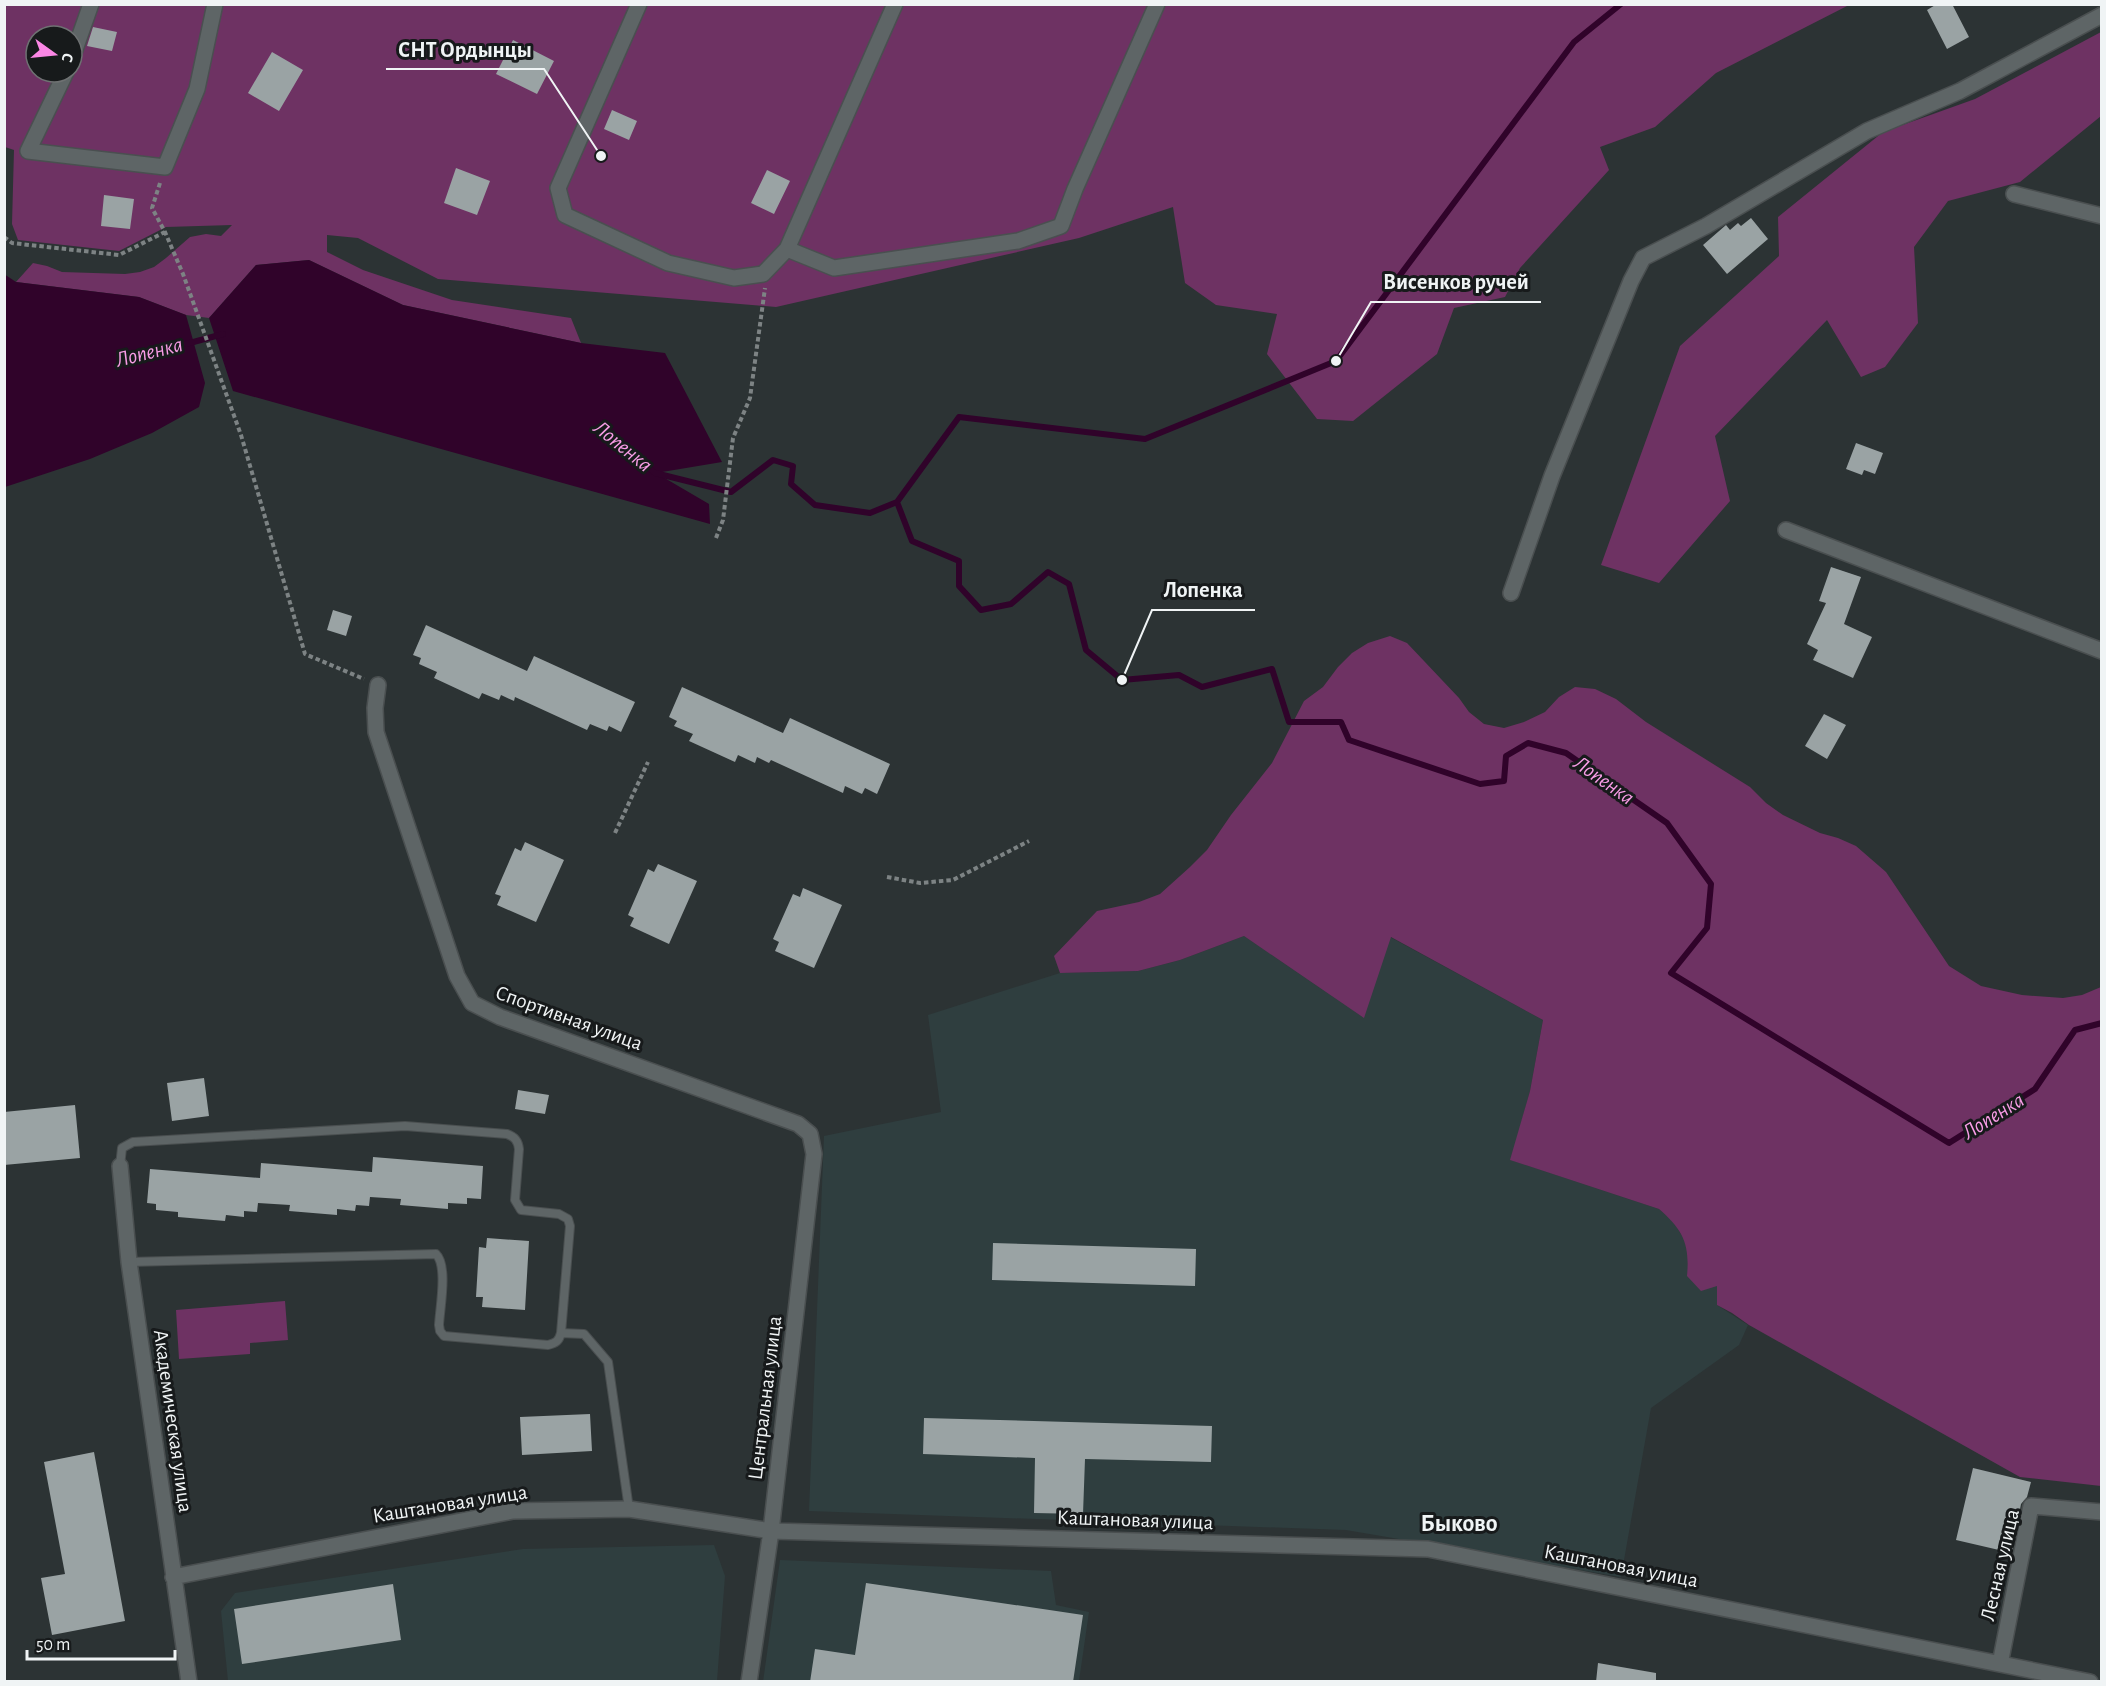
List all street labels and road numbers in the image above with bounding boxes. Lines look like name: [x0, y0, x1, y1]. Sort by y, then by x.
street label: Спортивная улица: [493, 982, 646, 1054]
street label: Центральная улица: [745, 1314, 786, 1481]
street label: Академическая улица: [150, 1328, 196, 1514]
street label: Каштановая улица: [371, 1481, 529, 1527]
street label: Каштановая улица: [1056, 1507, 1214, 1533]
street label: Лесная улица: [1977, 1507, 2023, 1623]
street label: Каштановая улица: [1542, 1541, 1700, 1591]

